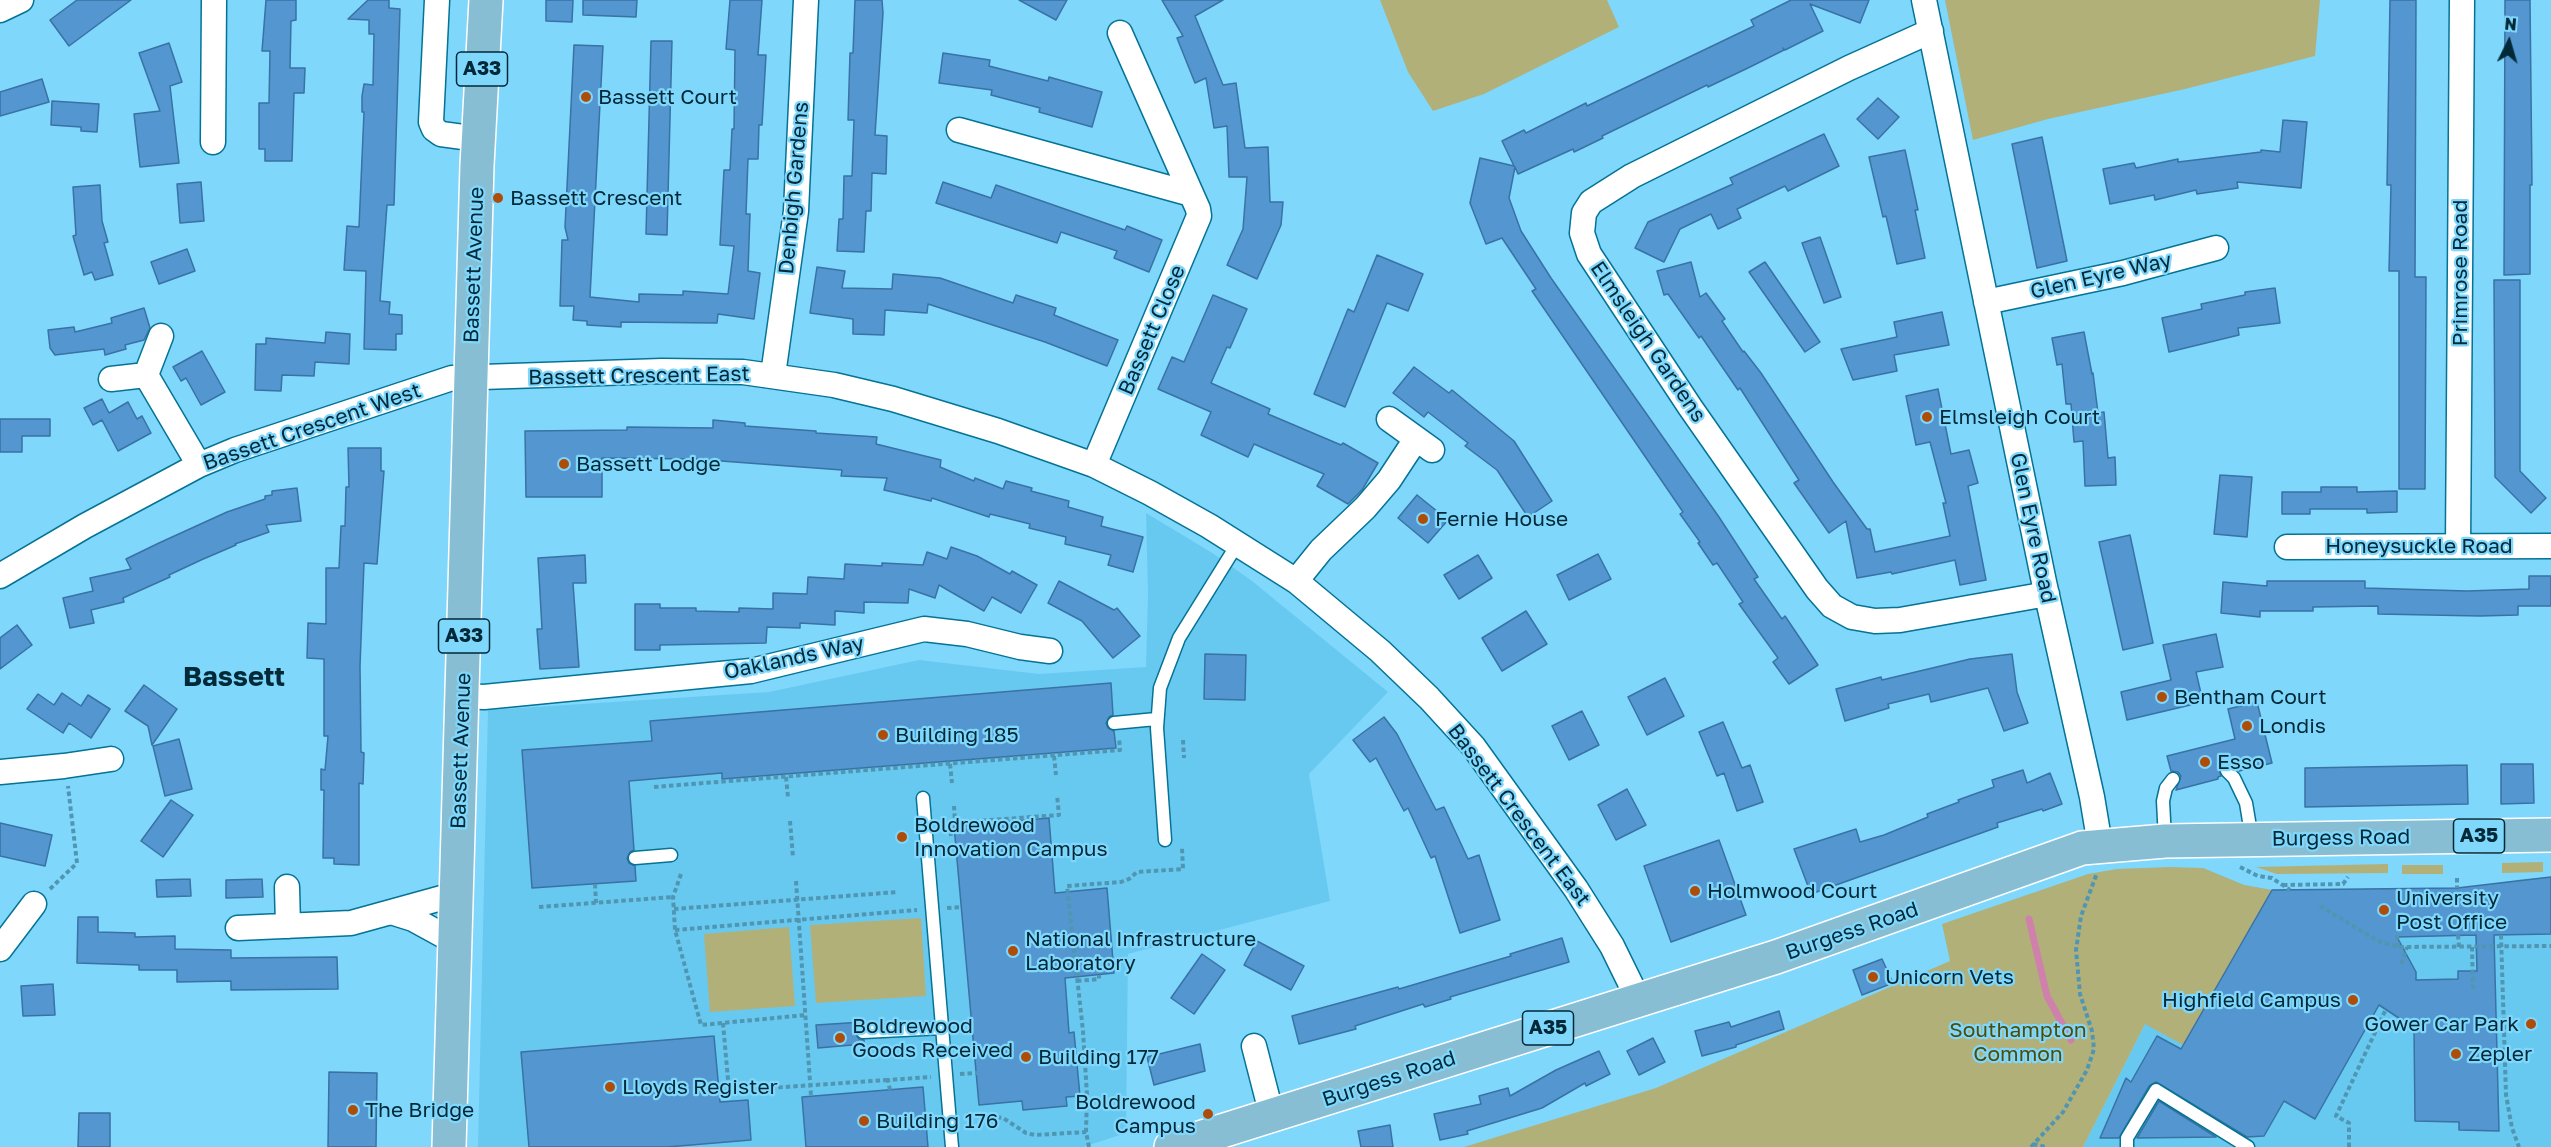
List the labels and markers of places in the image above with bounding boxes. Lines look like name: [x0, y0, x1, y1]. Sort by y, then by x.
place label: Bassett Court: [598, 84, 737, 110]
marker: Bassett Court: [579, 90, 593, 104]
place label: Bassett Crescent: [510, 185, 683, 211]
marker: Bassett Crescent: [491, 191, 505, 205]
place label: Elmsleigh Court: [1939, 404, 2100, 430]
marker: Elmsleigh Court: [1920, 410, 1934, 424]
place label: Bassett Lodge: [576, 451, 721, 477]
marker: Bassett Lodge: [557, 457, 571, 471]
place label: Fernie House: [1435, 506, 1568, 532]
marker: Fernie House: [1416, 512, 1430, 526]
place label: Bentham Court: [2174, 684, 2327, 710]
marker: Bentham Court: [2155, 690, 2169, 704]
place label: Londis: [2259, 713, 2326, 739]
marker: Londis: [2240, 719, 2254, 733]
place label: Building 185: [895, 722, 1019, 748]
marker: Building 185: [876, 728, 890, 742]
place label: Esso: [2217, 749, 2265, 775]
marker: Esso: [2198, 755, 2212, 769]
place label: Boldrewood Innovation Campus: [914, 812, 1108, 862]
marker: Boldrewood Innovation Campus: [895, 830, 909, 844]
place label: Holmwood Court: [1707, 878, 1877, 904]
marker: Holmwood Court: [1688, 884, 1702, 898]
place label: University Post Office: [2396, 885, 2507, 935]
marker: University Post Office: [2377, 903, 2391, 917]
place label: National Infrastructure Laboratory: [1025, 926, 1256, 976]
marker: National Infrastructure Laboratory: [1006, 944, 1020, 958]
place label: Unicorn Vets: [1885, 964, 2014, 990]
marker: Unicorn Vets: [1866, 970, 1880, 984]
place label: Highfield Campus: [2162, 987, 2341, 1013]
marker: Highfield Campus: [2346, 993, 2360, 1007]
place label: Gower Car Park: [2364, 1011, 2519, 1037]
place label: Boldrewood Goods Received: [852, 1013, 1013, 1063]
marker: Gower Car Park: [2524, 1017, 2538, 1031]
marker: Boldrewood Goods Received: [833, 1031, 847, 1045]
place label: Zepler: [2468, 1041, 2532, 1067]
place label: Building 177: [1038, 1044, 1159, 1070]
marker: Zepler: [2449, 1047, 2463, 1061]
marker: Building 177: [1019, 1050, 1033, 1064]
place label: Lloyds Register: [622, 1074, 778, 1100]
marker: Lloyds Register: [603, 1080, 617, 1094]
place label: Boldrewood Campus: [1075, 1089, 1196, 1139]
place label: The Bridge: [365, 1097, 474, 1123]
marker: The Bridge: [346, 1103, 360, 1117]
marker: Boldrewood Campus: [1201, 1107, 1215, 1121]
place label: Building 176: [876, 1108, 999, 1134]
marker: Building 176: [857, 1114, 871, 1128]

